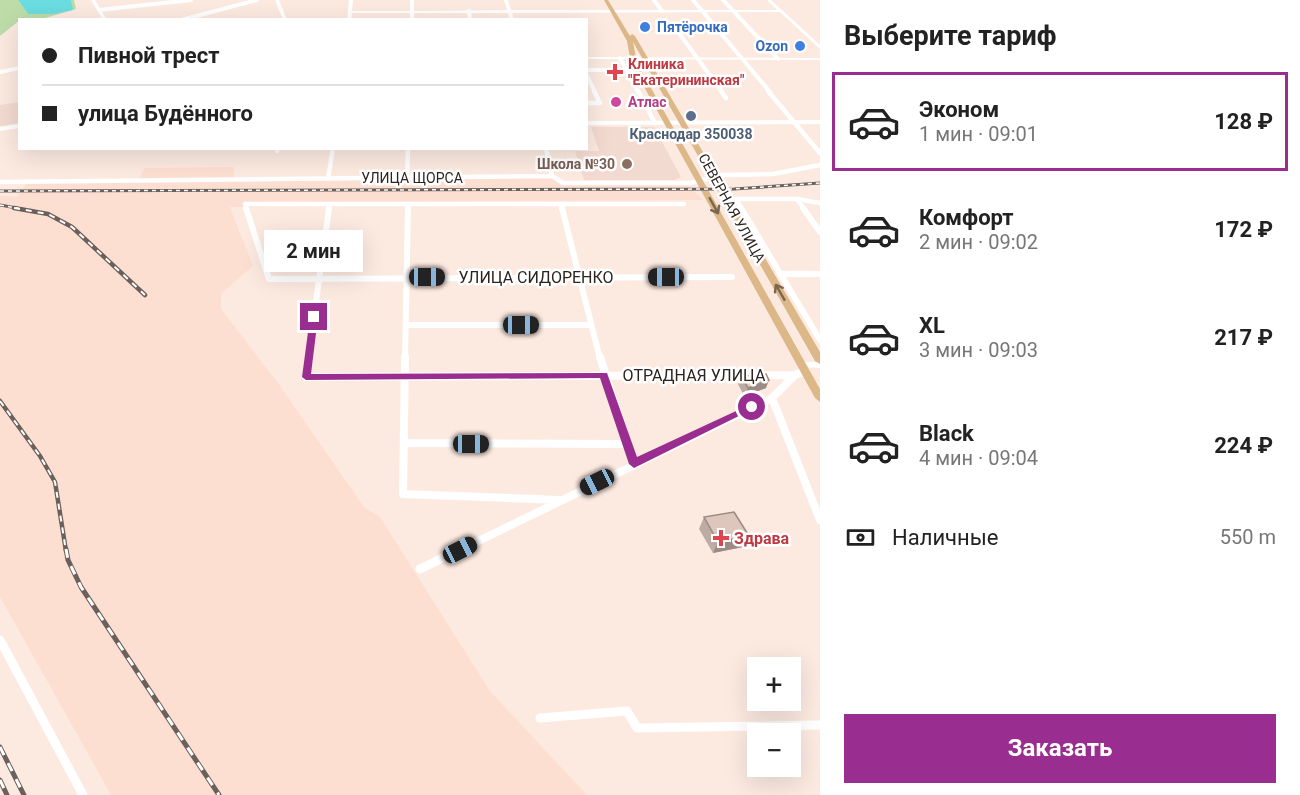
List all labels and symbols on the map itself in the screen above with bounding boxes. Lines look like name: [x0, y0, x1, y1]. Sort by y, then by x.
place label: Пятёрочка: [657, 19, 728, 35]
marker: Пятёрочка: [638, 20, 652, 34]
place label: Ozon: [756, 38, 788, 54]
marker: Ozon: [793, 39, 807, 53]
place label: Клиника "Екатерининская": [628, 56, 745, 88]
marker: Клиника "Екатерининская": [606, 63, 624, 81]
place label: Атлас: [628, 94, 667, 110]
marker: Атлас: [609, 95, 623, 109]
marker: Краснодар 350038: [684, 109, 698, 123]
place label: Краснодар 350038: [630, 126, 752, 142]
street label: СЕВЕРНАЯ УЛИЦА: [695, 151, 769, 265]
place label: Школа №30: [537, 156, 615, 172]
marker: Школа №30: [620, 157, 634, 171]
street label: УЛИЦА ЩОРСА: [361, 170, 463, 186]
one-way arrow: [708, 197, 720, 214]
callout: 2 мин: [264, 230, 364, 272]
car: [409, 268, 445, 286]
street label: УЛИЦА СИДОРЕНКО: [458, 268, 614, 287]
car: [648, 268, 684, 286]
one-way arrow: [774, 284, 786, 301]
route end: [300, 303, 327, 330]
car: [503, 316, 539, 334]
street label: ОТРАДНАЯ УЛИЦА: [623, 366, 766, 385]
route start: [738, 393, 765, 420]
car: [453, 435, 489, 453]
car: [577, 466, 617, 498]
marker: Здрава: [712, 529, 730, 547]
place label: Здрава: [734, 529, 789, 548]
car: [440, 534, 480, 566]

